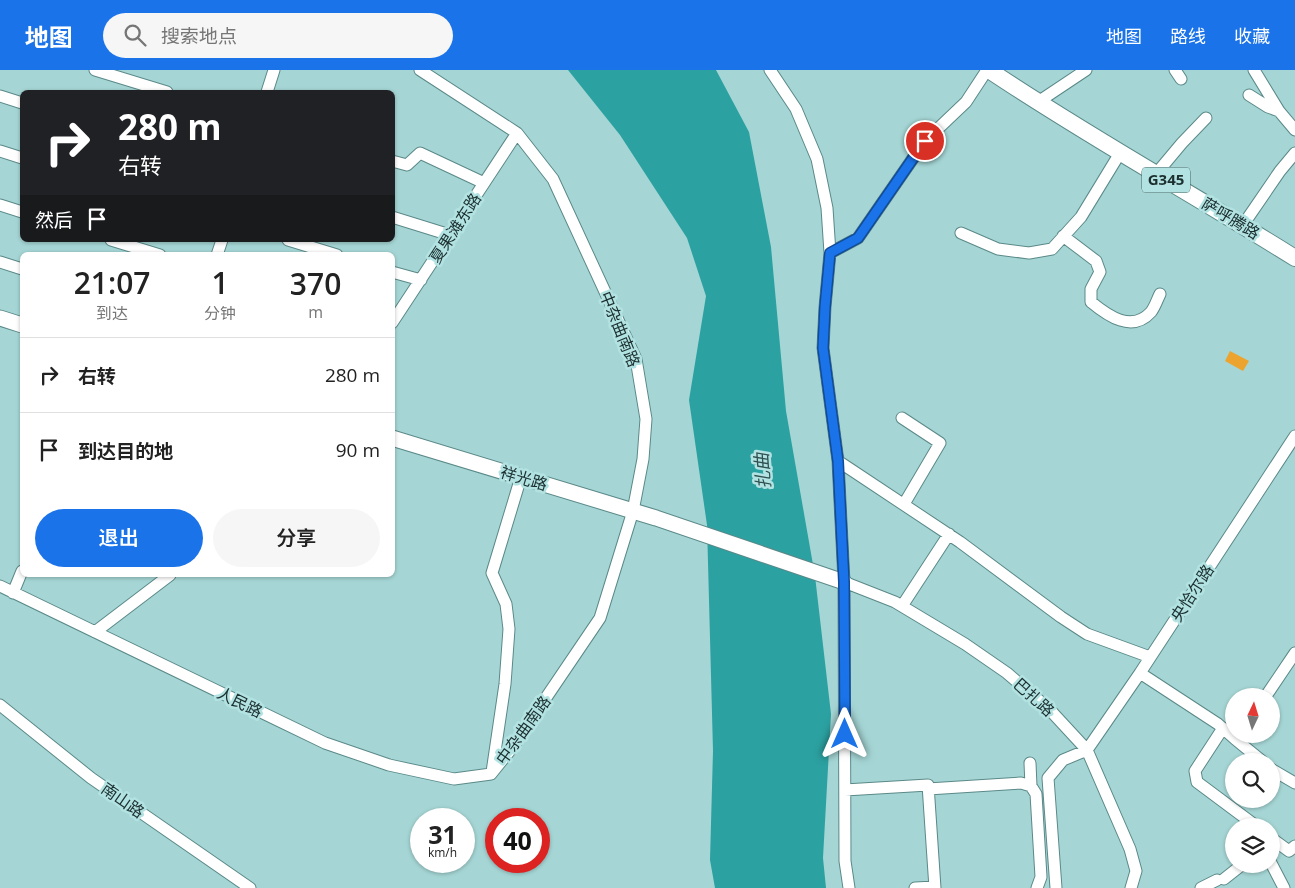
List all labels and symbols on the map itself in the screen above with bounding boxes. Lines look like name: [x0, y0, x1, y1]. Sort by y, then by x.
pin: [904, 120, 946, 162]
road number: G345: [1142, 168, 1190, 192]
street label: 夏果滩东路: [424, 188, 486, 268]
street label: 萨呼腾路: [1198, 192, 1264, 244]
street label: 中杂曲南路: [595, 288, 645, 370]
water label: 扎曲: [749, 450, 775, 490]
street label: 祥光路: [498, 460, 550, 496]
street label: 央恰尔路: [1165, 560, 1219, 626]
street label: 巴扎路: [1009, 673, 1059, 721]
street label: 人民路: [214, 682, 266, 722]
north arrow: [1225, 688, 1280, 742]
street label: 中杂曲南路: [491, 691, 555, 769]
position arrow: [818, 707, 870, 759]
street label: 南山路: [97, 777, 149, 823]
speed limit sign: 40: [485, 808, 550, 873]

